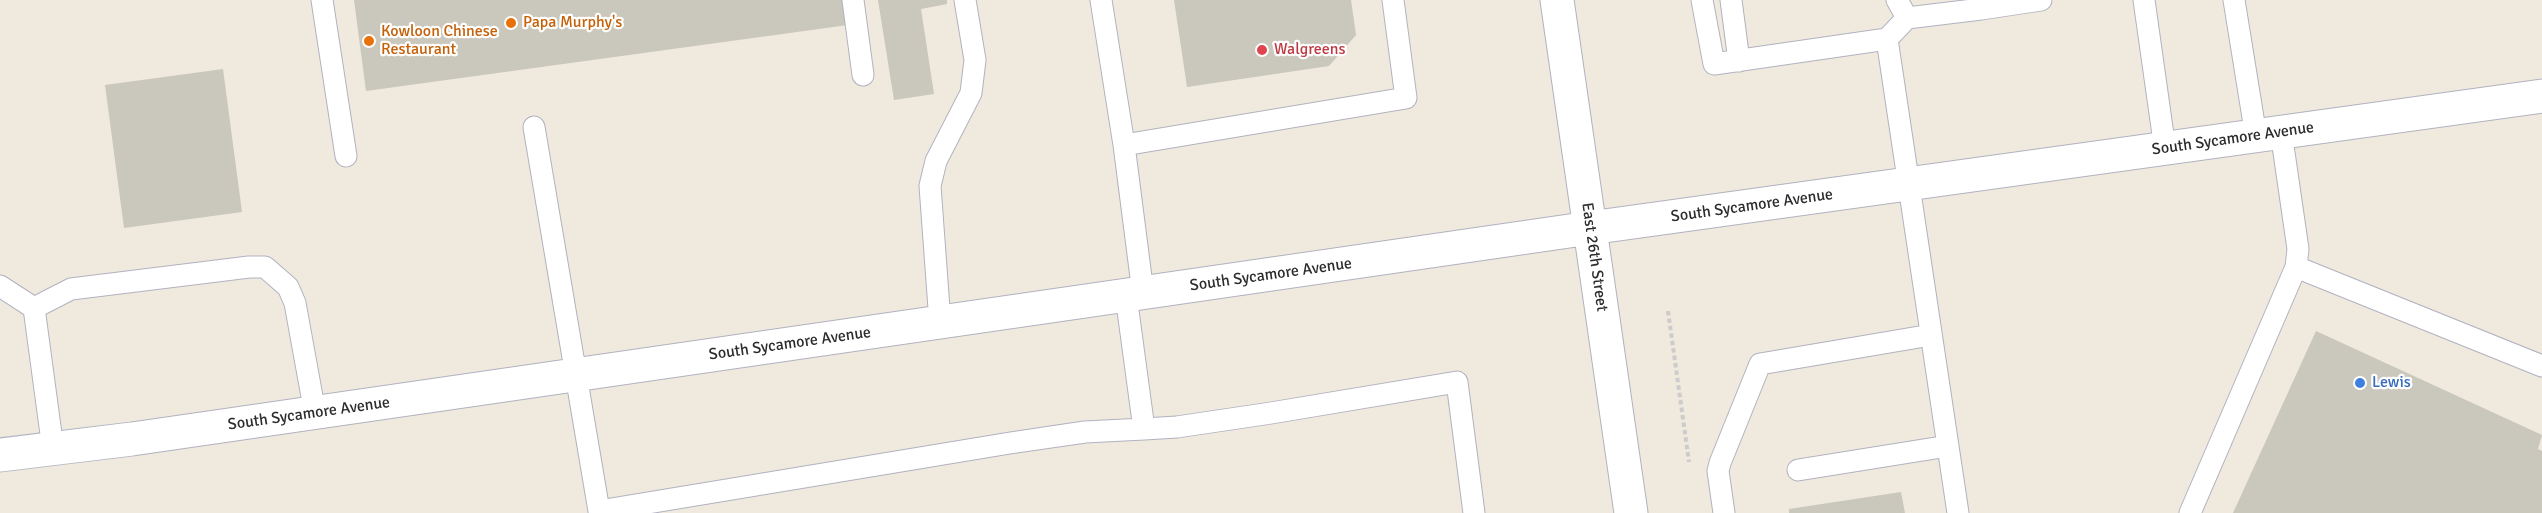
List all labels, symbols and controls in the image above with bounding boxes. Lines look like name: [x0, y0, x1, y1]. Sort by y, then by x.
place label: Papa Murphy's: [523, 13, 622, 33]
marker: Papa Murphy's: [504, 16, 518, 30]
place label: Kowloon Chinese Restaurant: [381, 22, 498, 60]
marker: Kowloon Chinese Restaurant: [362, 34, 376, 48]
place label: Walgreens: [1274, 40, 1346, 60]
marker: Walgreens: [1255, 43, 1269, 57]
street label: South Sycamore Avenue: [2151, 118, 2315, 160]
street label: South Sycamore Avenue: [1670, 185, 1834, 227]
street label: East 26th Street: [1577, 201, 1611, 313]
street label: South Sycamore Avenue: [1189, 254, 1353, 296]
street label: South Sycamore Avenue: [708, 323, 872, 365]
place label: Lewis: [2372, 373, 2411, 393]
marker: Lewis: [2353, 376, 2367, 390]
street label: South Sycamore Avenue: [227, 393, 391, 435]

